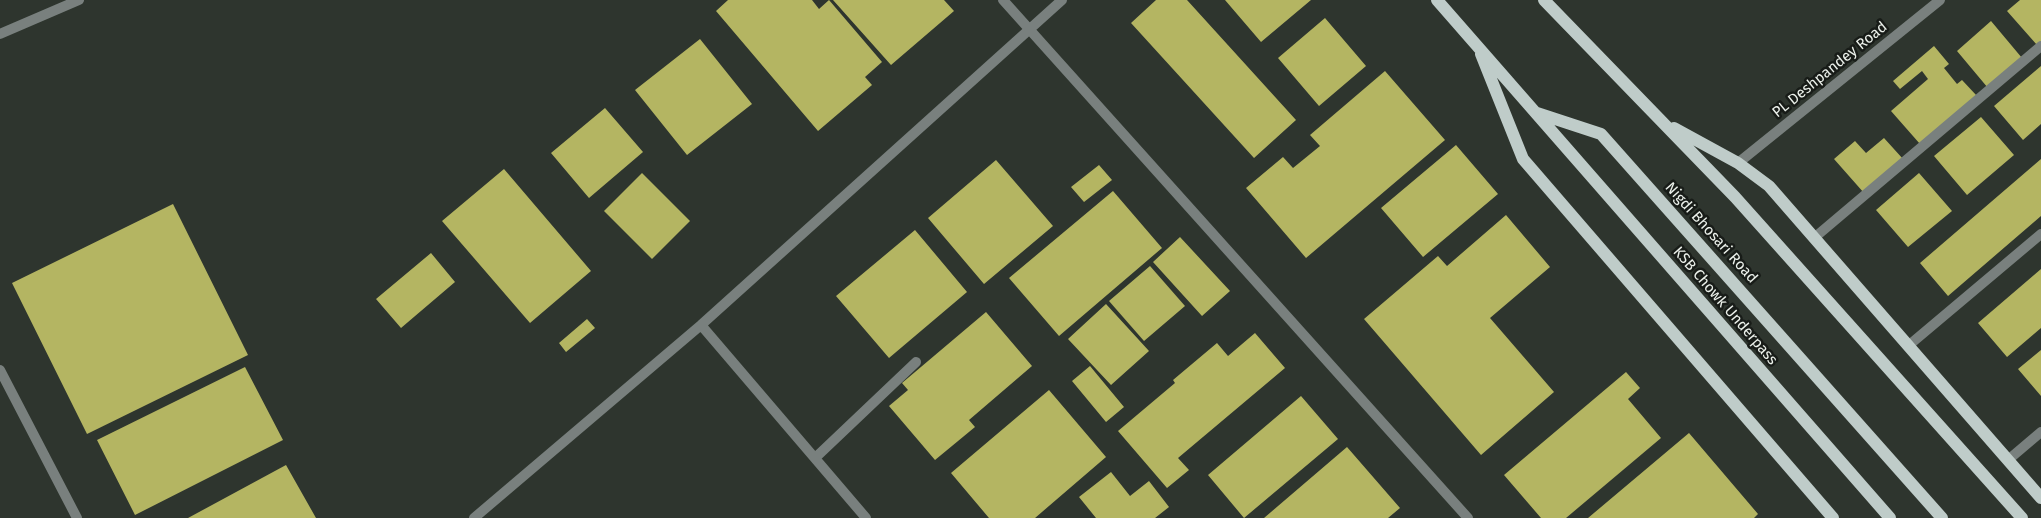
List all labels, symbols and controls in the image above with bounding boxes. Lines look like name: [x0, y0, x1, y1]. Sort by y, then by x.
street label: PL Deshpandey Road: [1769, 18, 1891, 122]
street label: Nigdi Bhosari Road: [1661, 179, 1761, 287]
street label: KSB Chowk Underpass: [1669, 243, 1781, 369]

